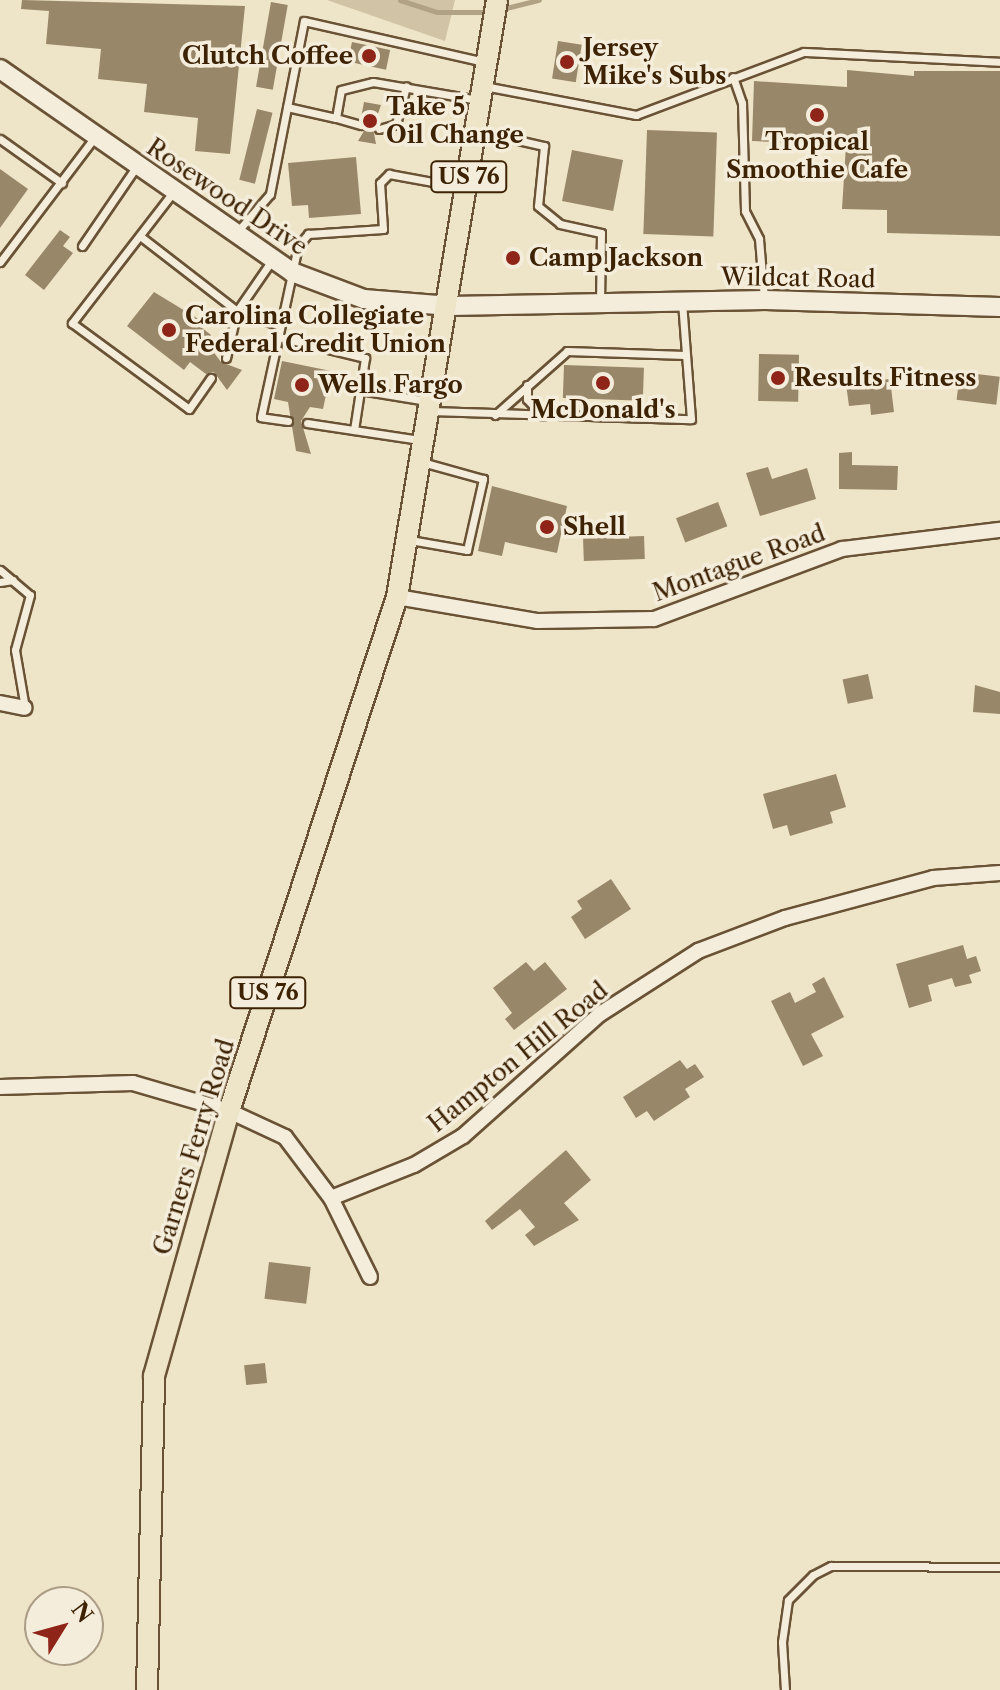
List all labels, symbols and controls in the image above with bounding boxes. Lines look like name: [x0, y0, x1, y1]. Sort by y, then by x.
place label: Jersey Mike's Subs: [583, 34, 726, 90]
place label: Clutch Coffee: [182, 42, 353, 70]
marker: Clutch Coffee: [360, 47, 378, 65]
marker: Jersey Mike's Subs: [558, 53, 576, 71]
place label: Take 5 Oil Change: [386, 93, 524, 149]
marker: Tropical Smoothie Cafe: [808, 106, 826, 124]
marker: Take 5 Oil Change: [361, 112, 379, 130]
place label: Tropical Smoothie Cafe: [726, 128, 908, 184]
street label: Rosewood Drive: [141, 133, 313, 261]
road number: US 76: [429, 159, 509, 195]
place label: Camp Jackson: [529, 244, 703, 272]
marker: Camp Jackson: [504, 249, 522, 267]
street label: Wildcat Road: [720, 262, 876, 294]
place label: Carolina Collegiate Federal Credit Union: [185, 302, 446, 358]
marker: Carolina Collegiate Federal Credit Union: [160, 321, 178, 339]
place label: Results Fitness: [794, 364, 976, 392]
marker: Results Fitness: [769, 369, 787, 387]
place label: Wells Fargo: [318, 371, 463, 399]
marker: McDonald's: [594, 374, 612, 392]
marker: Wells Fargo: [293, 376, 311, 394]
place label: McDonald's: [530, 396, 676, 424]
place label: Shell: [563, 513, 626, 541]
marker: Shell: [538, 518, 556, 536]
street label: Montague Road: [649, 518, 829, 608]
road number: US 76: [228, 975, 308, 1011]
street label: Hampton Hill Road: [422, 976, 614, 1138]
street label: Garners Ferry Road: [147, 1035, 241, 1259]
north arrow: [24, 1586, 104, 1666]
text: N: [65, 1597, 99, 1628]

